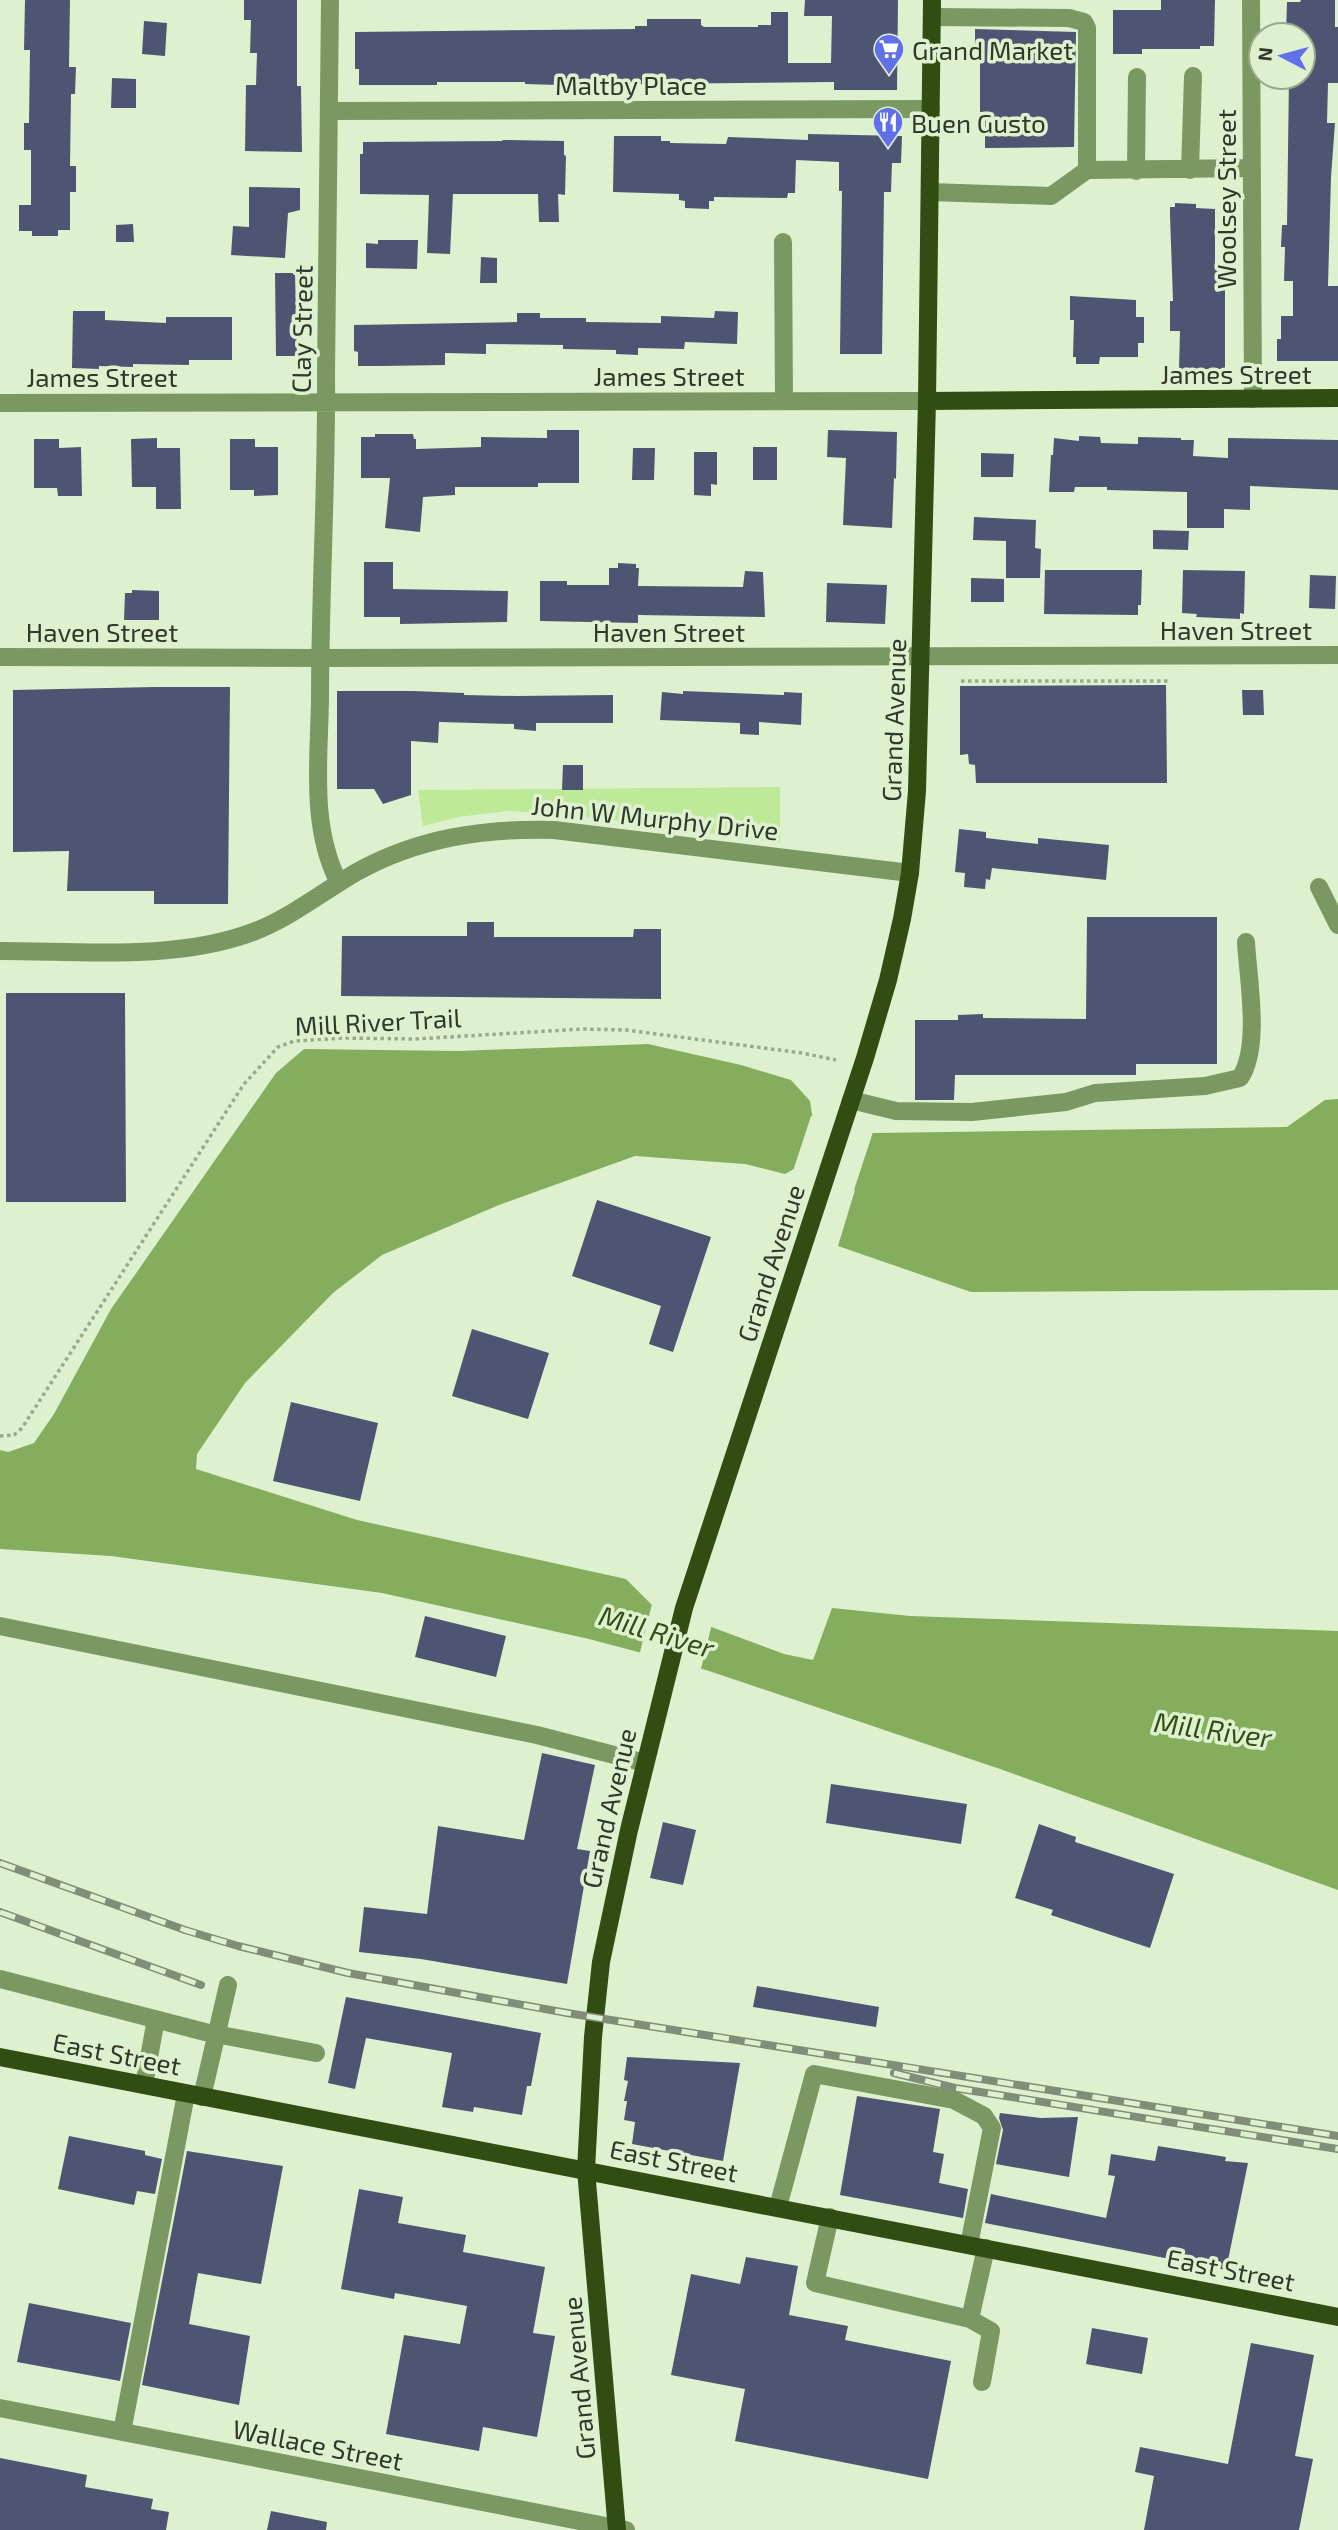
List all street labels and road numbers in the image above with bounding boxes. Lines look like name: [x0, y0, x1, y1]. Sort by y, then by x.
street label: Maltby Place: [555, 69, 707, 100]
street label: Woolsey Street: [1210, 109, 1241, 289]
street label: Clay Street: [284, 265, 318, 393]
street label: James Street: [1160, 358, 1312, 389]
street label: James Street: [593, 360, 745, 391]
street label: James Street: [26, 361, 178, 392]
street label: Haven Street: [1160, 614, 1312, 645]
street label: Haven Street: [26, 616, 178, 647]
street label: Haven Street: [593, 616, 745, 647]
street label: Grand Avenue: [875, 638, 911, 802]
street label: John W Murphy Drive: [530, 789, 780, 845]
street label: Mill River Trail: [294, 1001, 462, 1041]
street label: Grand Avenue: [730, 1181, 810, 1345]
street label: Grand Avenue: [575, 1725, 641, 1891]
street label: East Street: [50, 2025, 184, 2081]
street label: East Street: [607, 2132, 741, 2188]
street label: East Street: [1164, 2241, 1298, 2297]
street label: Grand Avenue: [555, 2295, 601, 2461]
street label: Wallace Street: [230, 2412, 406, 2476]

